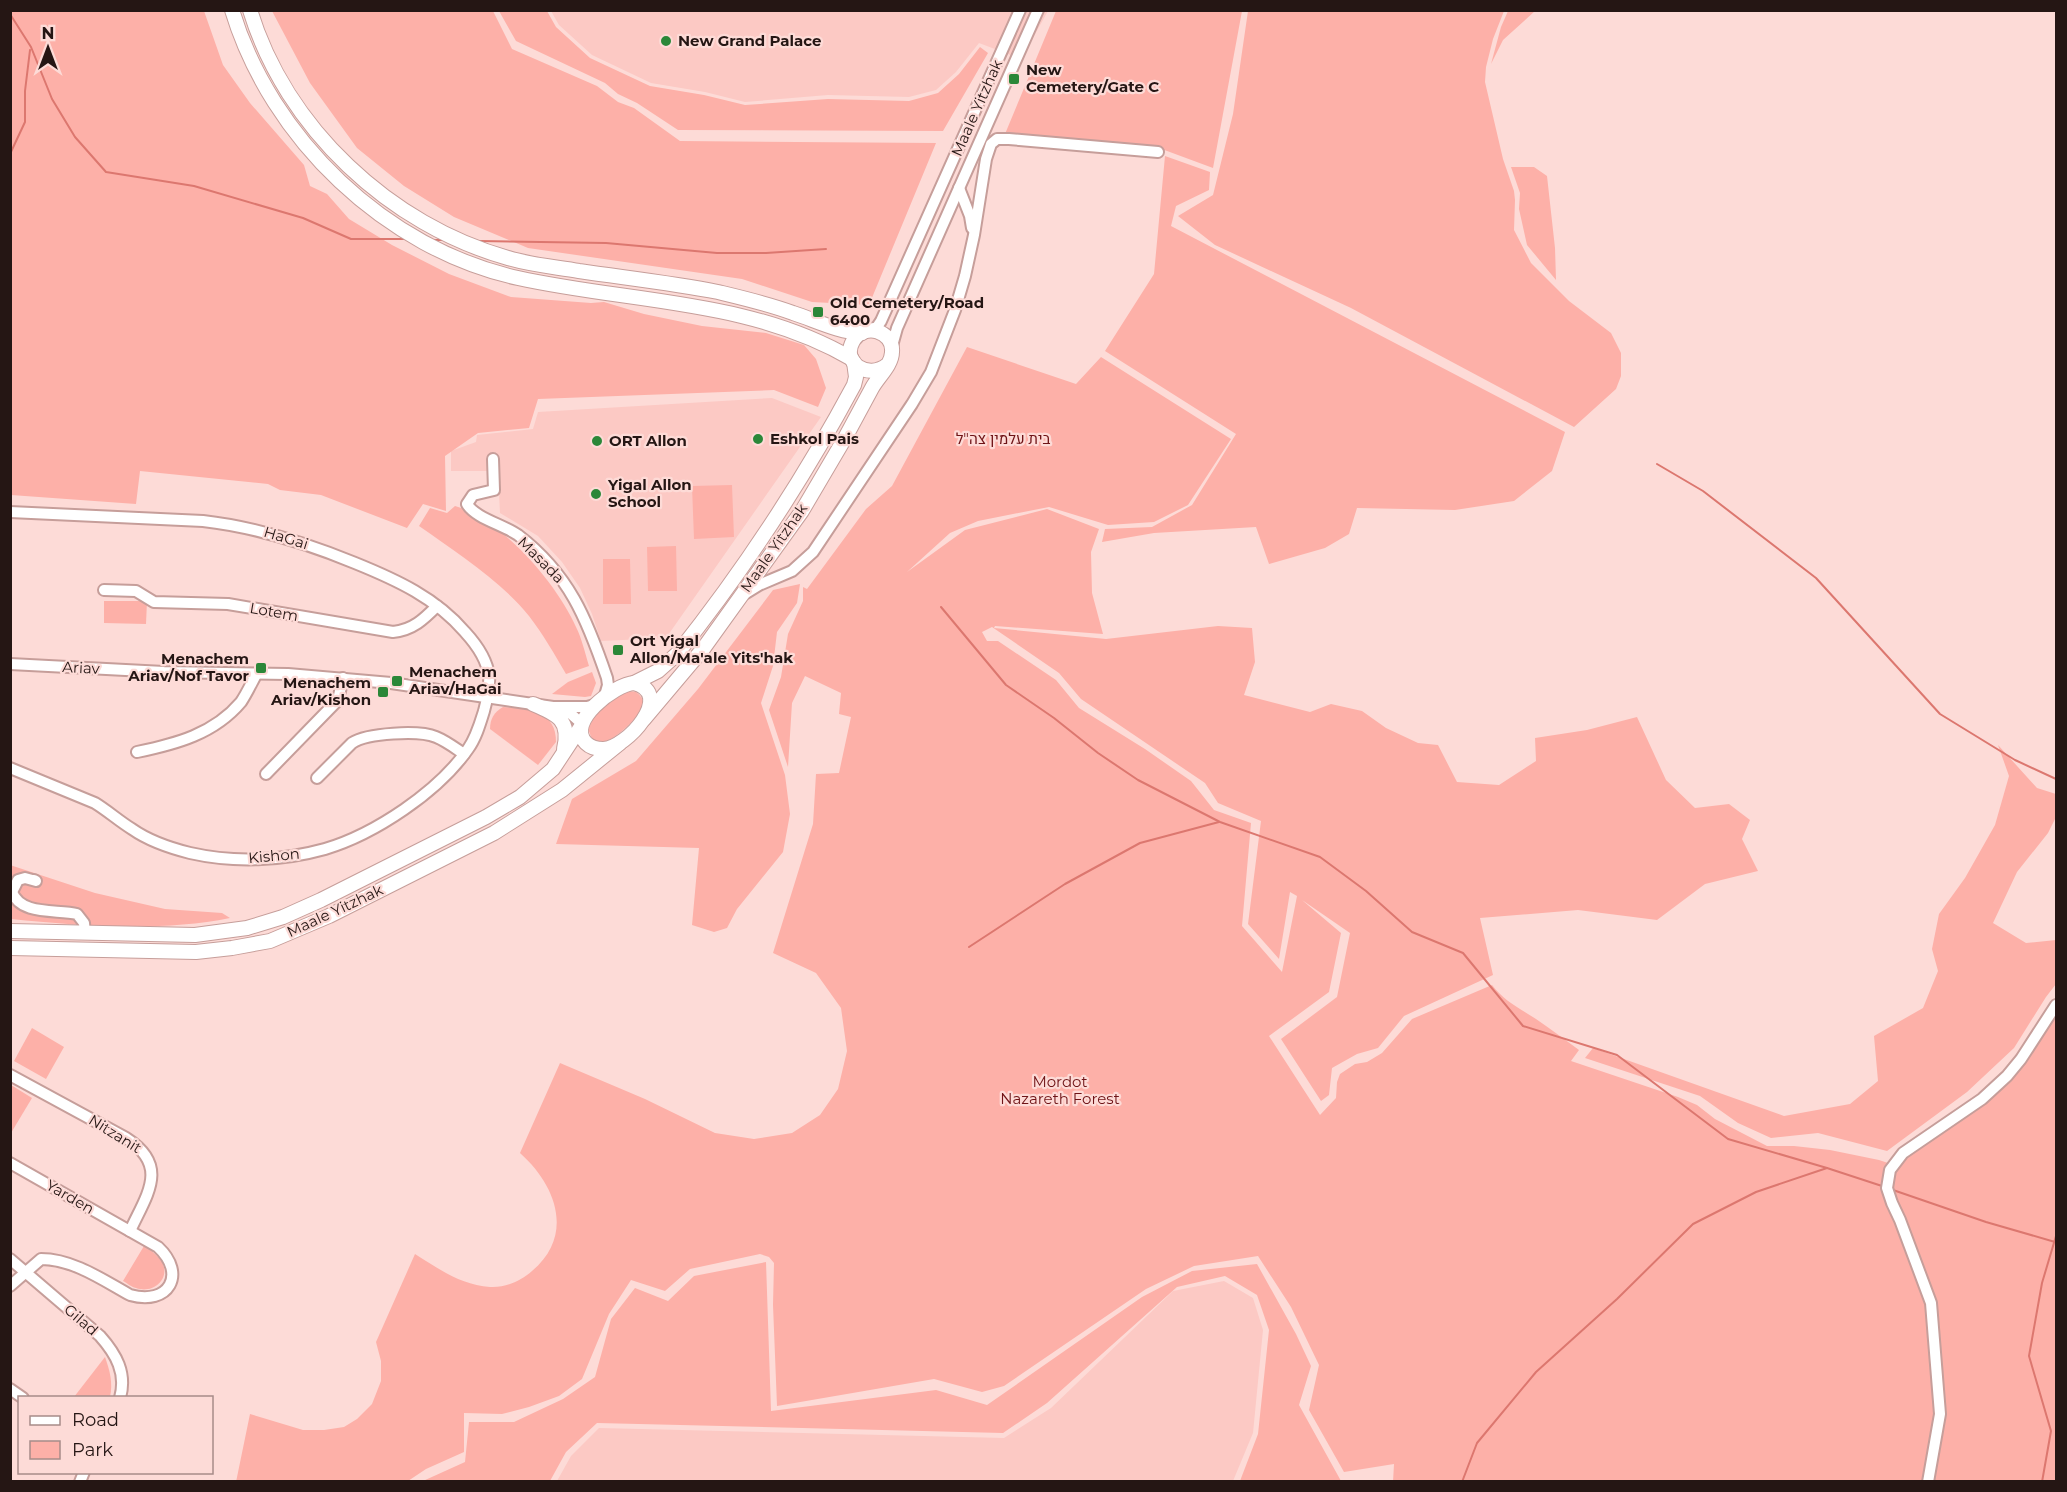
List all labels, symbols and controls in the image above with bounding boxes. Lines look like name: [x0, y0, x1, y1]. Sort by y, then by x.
north arrow: [18, 18, 78, 78]
text: N: [42, 24, 54, 43]
place label: New Grand Palace: [678, 31, 822, 50]
marker: New Grand Palace: [659, 34, 673, 48]
street label: Maale Yitzhak: [947, 56, 1006, 159]
place label: New Cemetery/Gate C: [1026, 60, 1159, 96]
marker: New Cemetery/Gate C: [1007, 72, 1021, 86]
place label: Old Cemetery/Road 6400: [830, 293, 984, 329]
marker: Old Cemetery/Road 6400: [811, 305, 825, 319]
place label: Eshkol Pais: [770, 429, 859, 448]
park label: בית עלמין צה"ל: [956, 429, 1050, 448]
place label: ORT Allon: [609, 431, 687, 450]
marker: Eshkol Pais: [751, 432, 765, 446]
marker: ORT Allon: [590, 434, 604, 448]
place label: Yigal Allon School: [607, 475, 692, 511]
marker: Yigal Allon School: [589, 487, 603, 501]
street label: Maale Yitzhak: [736, 500, 811, 596]
street label: HaGai: [262, 522, 311, 553]
street label: Masada: [514, 532, 569, 587]
street label: Lotem: [248, 598, 300, 625]
place label: Ort Yigal Allon/Ma'ale Yits'hak: [629, 631, 793, 667]
marker: Ort Yigal Allon/Ma'ale Yits'hak: [611, 643, 625, 657]
place label: Menachem Ariav/Nof Tavor: [127, 649, 250, 685]
street label: Ariav: [62, 657, 101, 678]
marker: Menachem Ariav/Nof Tavor: [254, 661, 268, 675]
place label: Menachem Ariav/HaGai: [408, 662, 502, 698]
place label: Menachem Ariav/Kishon: [270, 673, 371, 709]
marker: Menachem Ariav/HaGai: [390, 674, 404, 688]
marker: Menachem Ariav/Kishon: [376, 685, 390, 699]
street label: Kishon: [247, 844, 301, 867]
street label: Maale Yitzhak: [284, 880, 386, 941]
park label: Mordot Nazareth Forest: [1000, 1072, 1120, 1108]
street label: Nitzanit: [85, 1110, 145, 1157]
street label: Yarden: [43, 1175, 98, 1218]
street label: Gilad: [60, 1300, 102, 1339]
legend: [18, 1396, 213, 1474]
text: Road: [72, 1409, 119, 1431]
text: Park: [72, 1439, 113, 1461]

